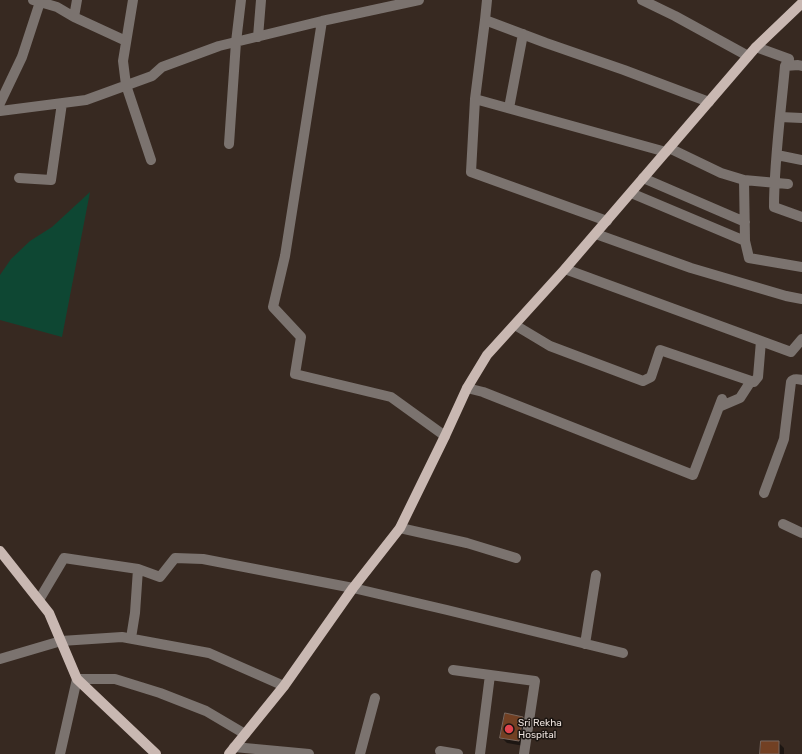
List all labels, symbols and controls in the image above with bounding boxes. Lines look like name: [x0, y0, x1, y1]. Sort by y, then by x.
place label: Sri Rekha Hospital: [518, 717, 562, 740]
marker: Sri Rekha Hospital: [503, 723, 515, 735]

